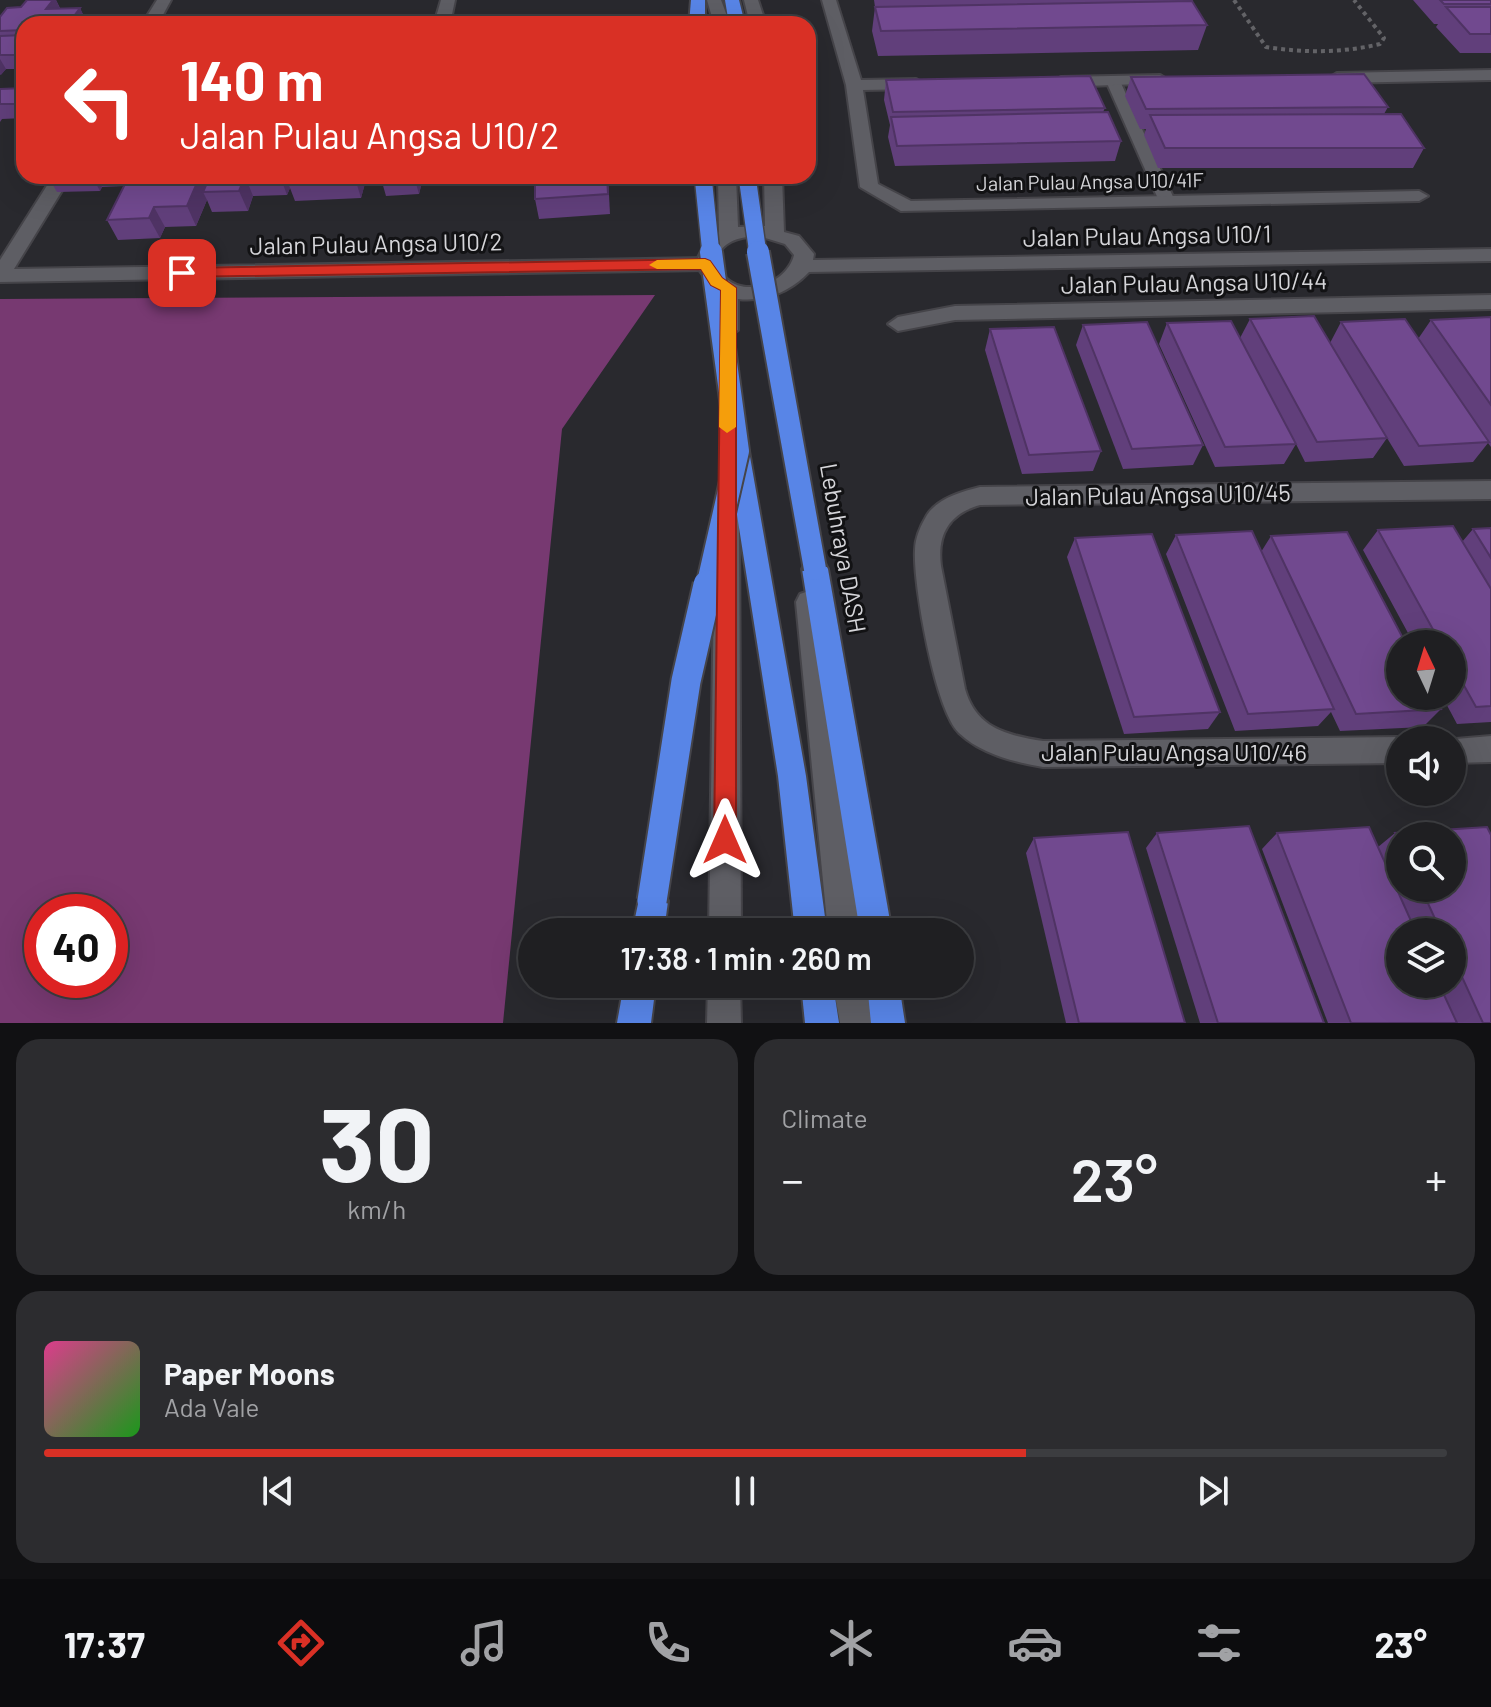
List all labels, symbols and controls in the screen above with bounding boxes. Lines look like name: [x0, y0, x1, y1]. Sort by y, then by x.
text: 140 m: [180, 45, 324, 112]
icon: left: [48, 48, 152, 152]
text: Jalan Pulau Angsa U10/2: [180, 113, 559, 156]
street label: Jalan Pulau Angsa U10/41F: [976, 167, 1204, 195]
street label: Jalan Pulau Angsa U10/1: [1023, 218, 1271, 252]
street label: Jalan Pulau Angsa U10/2: [249, 226, 503, 260]
pin: [148, 239, 216, 307]
icon: arrive: [160, 251, 204, 295]
street label: Jalan Pulau Angsa U10/44: [1061, 265, 1327, 299]
street label: Lebuhraya DASH: [815, 461, 873, 635]
street label: Jalan Pulau Angsa U10/45: [1025, 477, 1291, 511]
north arrow: [1386, 630, 1466, 710]
map controls: [1386, 630, 1466, 998]
button: sound: [1386, 726, 1466, 806]
street label: Jalan Pulau Angsa U10/46: [1041, 737, 1307, 766]
position arrow: [683, 798, 767, 882]
button: search: [1386, 822, 1466, 902]
speed limit sign: 40: [24, 894, 128, 998]
button: layers: [1386, 918, 1466, 998]
text: 17:38 · 1 min · 260 m: [620, 940, 872, 976]
text: 30: [319, 1078, 434, 1203]
text: Climate: [782, 1102, 868, 1133]
text: 23°: [1071, 1142, 1158, 1214]
text: −: [782, 1152, 804, 1205]
text: +: [1425, 1152, 1447, 1205]
text: km/h: [347, 1193, 406, 1224]
text: Paper Moons: [164, 1355, 335, 1391]
text: Ada Vale: [164, 1391, 259, 1422]
icon: previous: [256, 1469, 300, 1513]
icon: pause: [723, 1469, 767, 1513]
icon: next: [1191, 1469, 1235, 1513]
icon: directions: [273, 1615, 329, 1671]
icon: music: [456, 1615, 512, 1671]
icon: phone: [640, 1615, 696, 1671]
icon: climate: [823, 1615, 879, 1671]
icon: car: [1007, 1615, 1063, 1671]
icon: filters: [1191, 1615, 1247, 1671]
text: 17:37: [64, 1622, 145, 1665]
text: 23°: [1374, 1622, 1427, 1665]

